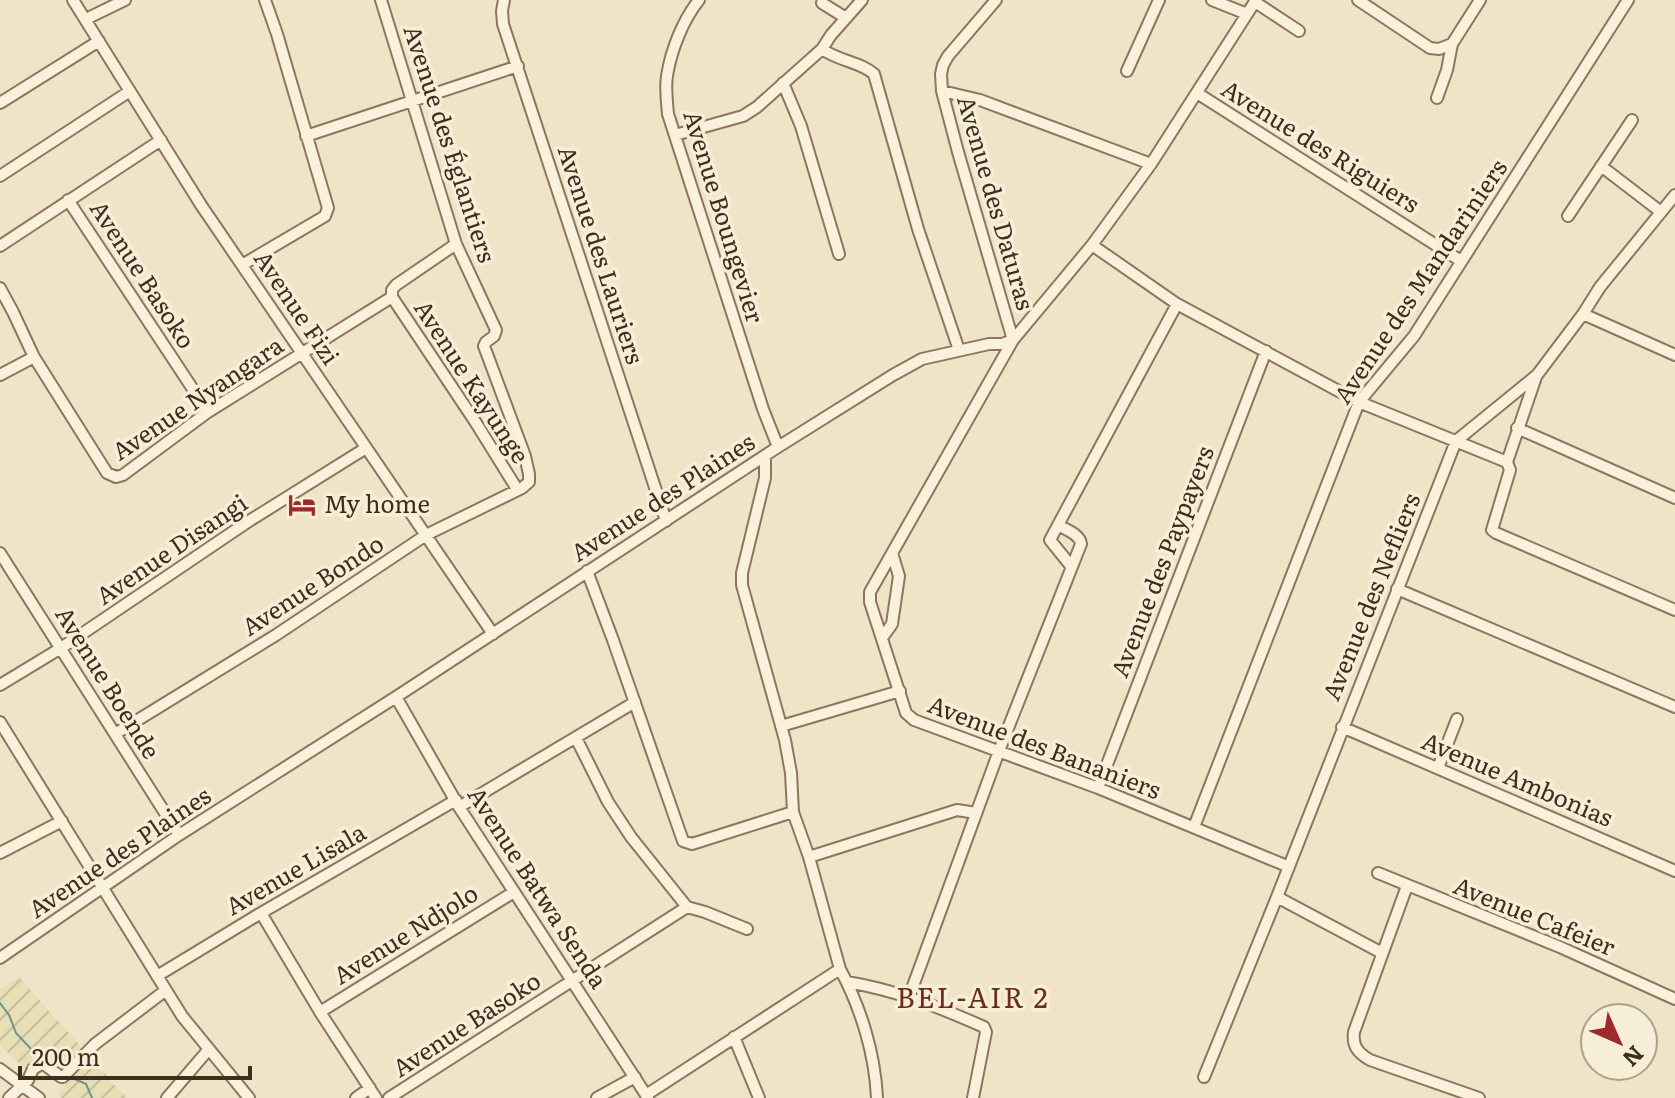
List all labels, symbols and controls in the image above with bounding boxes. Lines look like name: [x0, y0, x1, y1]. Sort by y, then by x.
street label: Avenue des Églantiers: [396, 20, 506, 267]
street label: Avenue des Riguiers: [1216, 70, 1427, 220]
street label: Avenue des Daturas: [950, 91, 1045, 314]
street label: Avenue Boungevier: [676, 106, 775, 328]
street label: Avenue des Lauriers: [551, 140, 654, 368]
street label: Avenue des Mandariniers: [1324, 151, 1514, 410]
street label: Avenue Basoko: [83, 193, 205, 355]
street label: Avenue Fizi: [247, 242, 349, 371]
street label: Avenue Kayunge: [407, 292, 539, 469]
street label: Avenue Nyangara: [104, 326, 289, 467]
street label: Avenue des Plaines: [563, 423, 761, 569]
street label: Avenue des Paypayers: [1100, 440, 1221, 682]
street label: Avenue Disangi: [88, 484, 253, 612]
place label: My home: [324, 485, 430, 520]
street label: Avenue des Nefliers: [1312, 487, 1427, 705]
hotel icon: My home: [287, 490, 317, 520]
street label: Avenue Bondo: [234, 525, 390, 643]
street label: Avenue Boende: [48, 599, 170, 765]
street label: Avenue des Bananiers: [923, 685, 1166, 806]
street label: Avenue Ambonias: [1417, 722, 1619, 834]
street label: Avenue des Plaines: [20, 777, 217, 925]
street label: Avenue Batwa Senda: [461, 779, 618, 995]
street label: Avenue Lisala: [218, 813, 372, 922]
street label: Avenue Cafeier: [1449, 866, 1622, 963]
street label: Avenue Ndjolo: [325, 874, 484, 991]
street label: Avenue Basoko: [385, 962, 547, 1084]
district label: BEL-AIR 2: [896, 975, 1050, 1017]
north arrow: [1579, 1002, 1659, 1082]
scale bar: [20, 1030, 250, 1080]
text: 200 m: [32, 1038, 100, 1073]
text: N: [1616, 1039, 1652, 1075]

